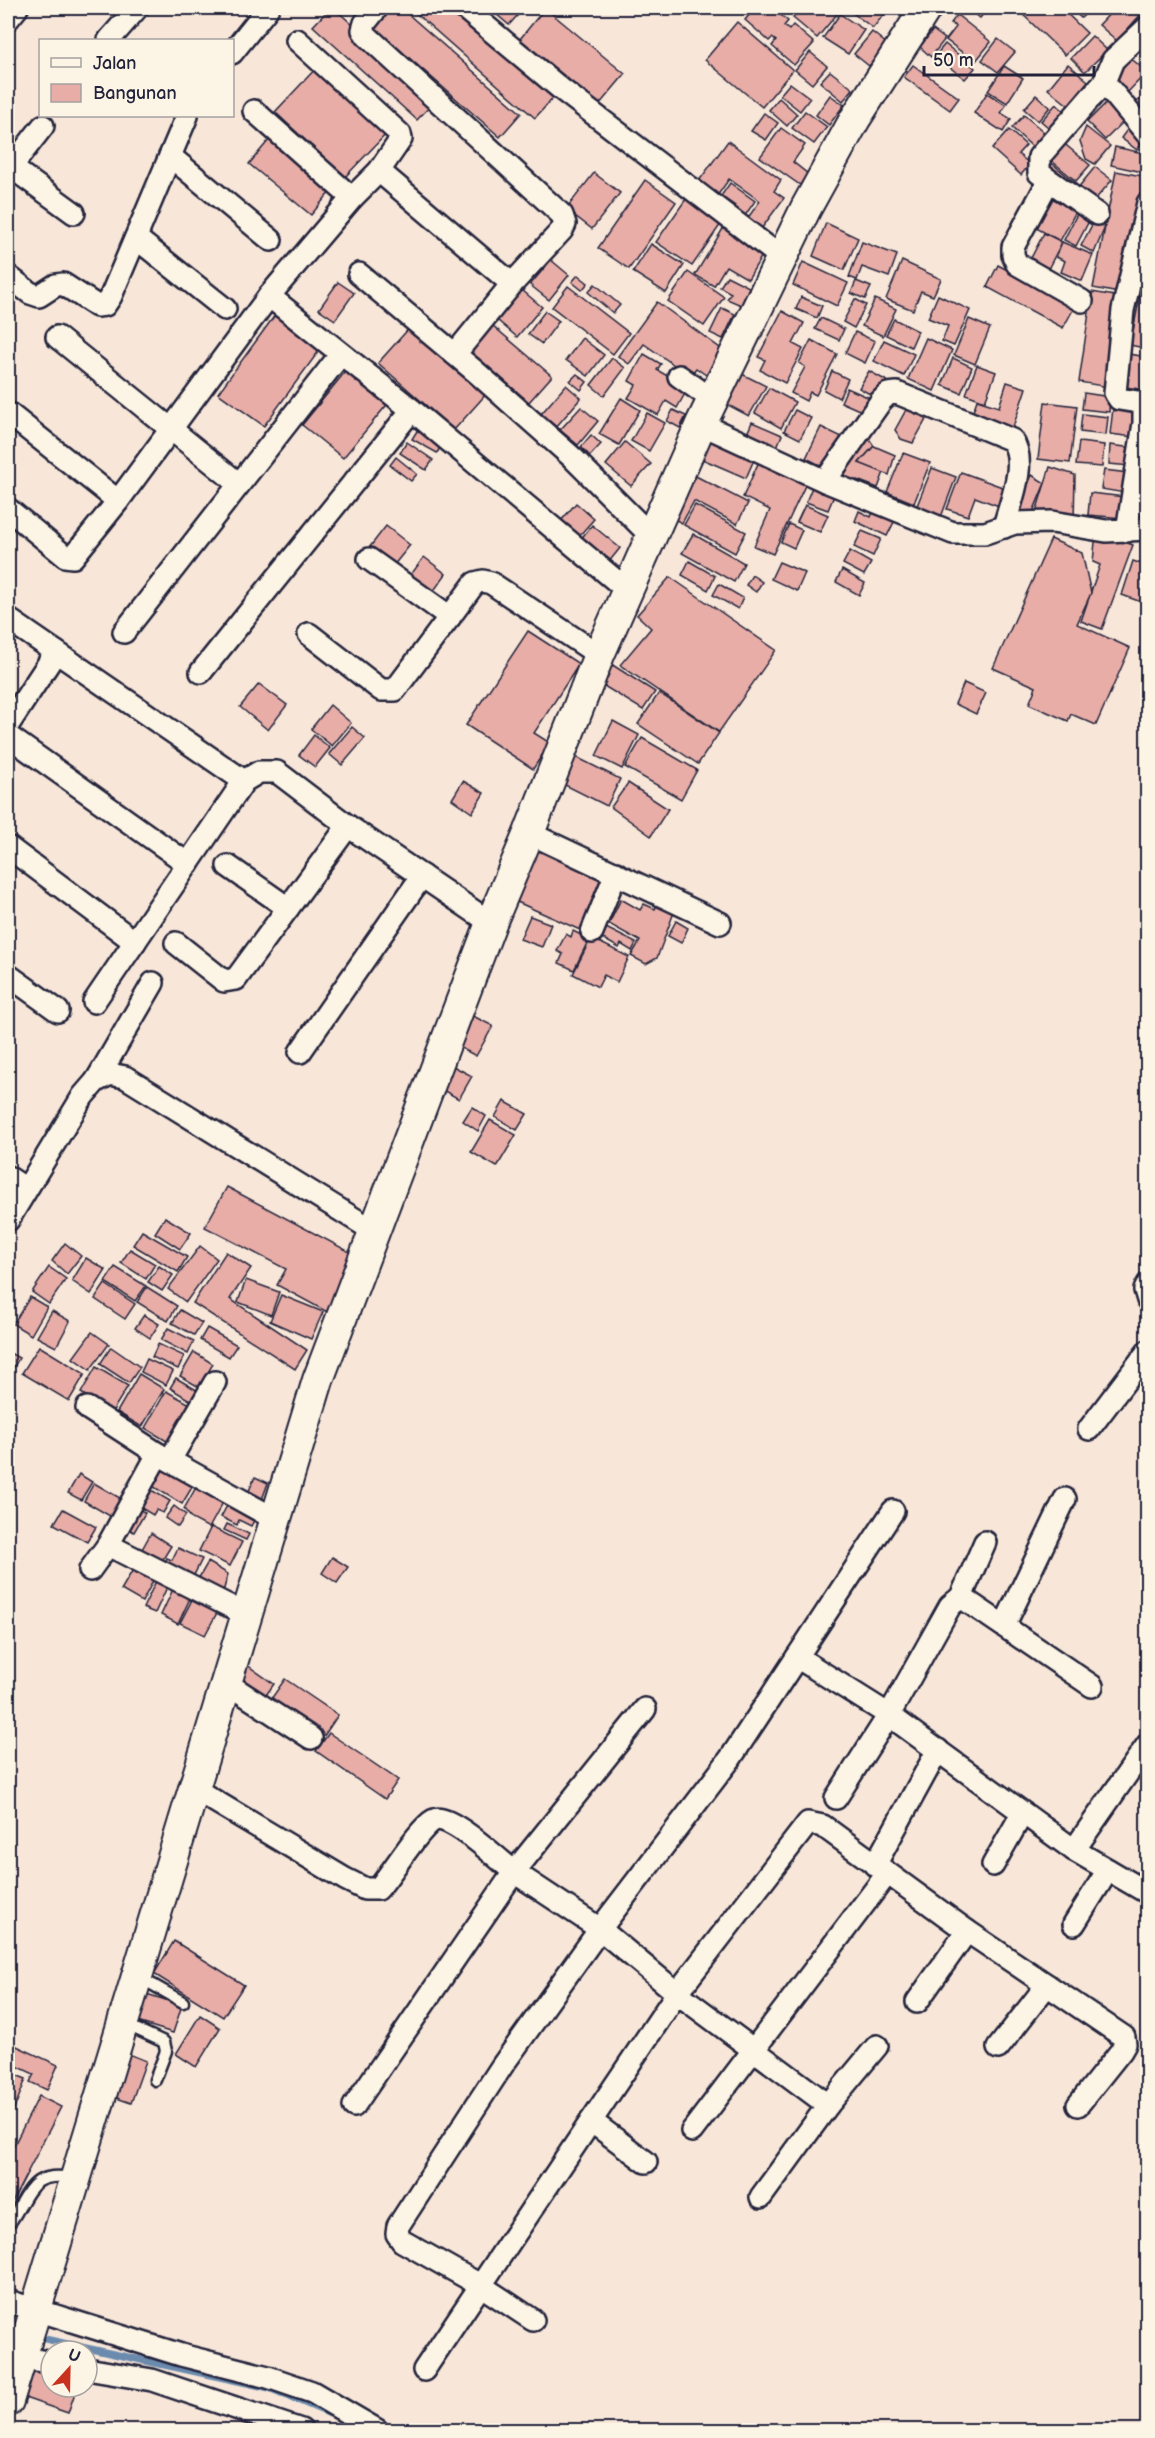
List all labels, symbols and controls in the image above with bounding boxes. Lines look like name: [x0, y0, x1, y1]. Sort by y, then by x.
legend: [39, 39, 234, 117]
scale bar: [924, 39, 1094, 77]
text: 50 m: [933, 50, 974, 71]
text: Jalan: [93, 53, 136, 74]
text: Bangunan: [93, 83, 177, 104]
north arrow: [39, 2339, 99, 2399]
text: U: [65, 2346, 83, 2367]

